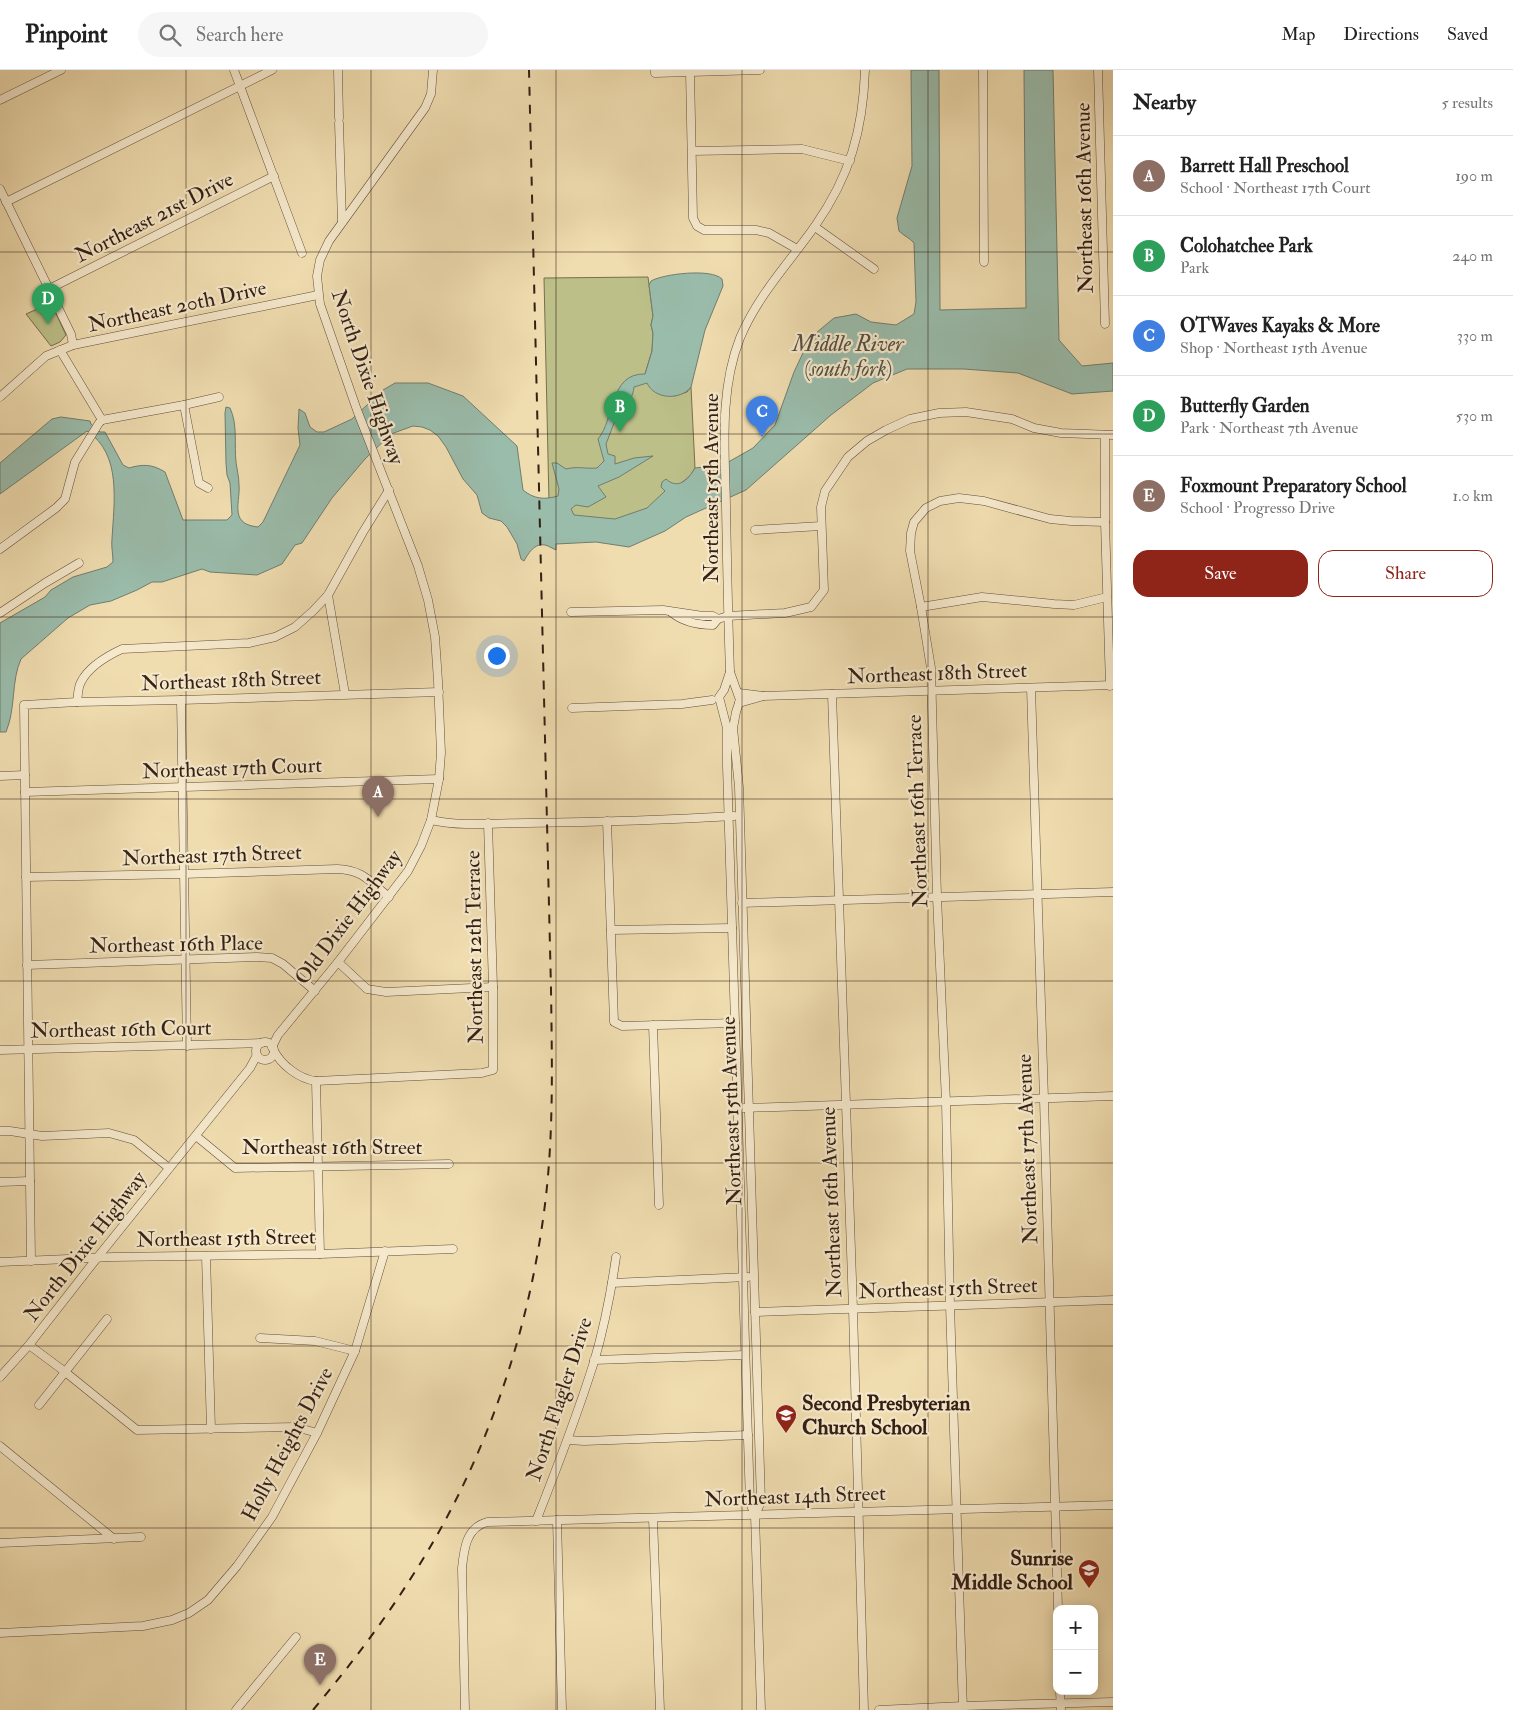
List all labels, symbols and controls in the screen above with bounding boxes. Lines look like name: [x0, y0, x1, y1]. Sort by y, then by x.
search box: [138, 12, 488, 57]
text: Pinpoint: [25, 19, 108, 50]
icon: search: [156, 21, 184, 49]
text: Search here: [196, 23, 283, 47]
text: Map: [1282, 23, 1315, 46]
text: Directions: [1343, 23, 1419, 46]
text: Saved: [1447, 23, 1488, 46]
text: Nearby: [1133, 89, 1196, 116]
text: 5 results: [1442, 93, 1493, 113]
street label: Northeast 16th Avenue: [1069, 102, 1100, 294]
text: Barrett Hall Preschool: [1180, 154, 1349, 178]
street label: Northeast 21st Drive: [70, 166, 238, 269]
text: A: [1144, 166, 1154, 186]
text: 190 m: [1455, 166, 1493, 186]
text: School · Northeast 17th Court: [1180, 178, 1370, 198]
text: Colohatchee Park: [1180, 234, 1313, 258]
text: B: [1144, 246, 1154, 266]
text: 240 m: [1452, 246, 1493, 266]
text: Park: [1180, 258, 1209, 278]
street label: Northeast 20th Drive: [85, 274, 269, 339]
pin: D: [32, 283, 64, 324]
street label: North Dixie Highway: [325, 286, 410, 469]
text: OTWaves Kayaks & More: [1180, 314, 1380, 338]
text: C: [1143, 326, 1155, 346]
text: 330 m: [1457, 326, 1493, 346]
water label: Middle River (south fork): [791, 330, 905, 383]
text: Shop · Northeast 15th Avenue: [1180, 338, 1367, 358]
pin: B: [604, 391, 636, 432]
street label: Northeast 15th Avenue: [698, 393, 725, 583]
text: Butterfly Garden: [1180, 394, 1310, 418]
pin: C: [746, 396, 778, 437]
text: D: [1142, 406, 1156, 426]
text: 530 m: [1456, 406, 1493, 426]
text: Park · Northeast 7th Avenue: [1180, 418, 1358, 438]
text: Foxmount Preparatory School: [1180, 474, 1407, 498]
text: E: [1143, 486, 1155, 506]
text: 1.0 km: [1453, 486, 1493, 506]
text: School · Progresso Drive: [1180, 498, 1335, 518]
button: Save: [1133, 550, 1308, 597]
button: Share: [1318, 550, 1493, 597]
your location: [484, 643, 510, 669]
street label: Northeast 18th Street: [847, 657, 1028, 690]
street label: Northeast 18th Street: [141, 664, 322, 697]
street label: Northeast 16th Terrace: [901, 714, 934, 908]
street label: Northeast 17th Court: [141, 752, 323, 785]
pin: A: [362, 776, 394, 817]
street label: Northeast 17th Street: [122, 839, 303, 872]
street label: Old Dixie Highway: [289, 844, 408, 990]
street label: Northeast 12th Terrace: [459, 850, 490, 1044]
street label: Northeast 16th Place: [89, 929, 263, 960]
street label: Northeast 16th Court: [30, 1014, 212, 1045]
street label: Northeast 15th Avenue: [715, 1016, 748, 1206]
street label: Northeast 17th Avenue: [1011, 1053, 1044, 1244]
street label: Northeast 16th Avenue: [815, 1106, 848, 1298]
street label: Northeast 16th Street: [242, 1134, 423, 1161]
street label: North Dixie Highway: [18, 1165, 153, 1327]
street label: Northeast 15th Street: [136, 1223, 316, 1254]
street label: Northeast 15th Street: [858, 1272, 1038, 1305]
street label: North Flagler Drive: [520, 1314, 599, 1484]
street label: Holly Heights Drive: [236, 1362, 339, 1526]
place label: Second Presbyterian Church School: [802, 1390, 970, 1441]
school or university icon: Second Presbyterian Church School: [774, 1403, 798, 1434]
street label: Northeast 14th Street: [704, 1480, 886, 1513]
place label: Sunrise Middle School: [950, 1545, 1074, 1596]
school or university icon: Sunrise Middle School: [1077, 1558, 1101, 1589]
map controls: [1053, 1605, 1098, 1695]
button: +: [1053, 1605, 1098, 1650]
pin: E: [304, 1644, 336, 1685]
button: −: [1053, 1650, 1098, 1695]

